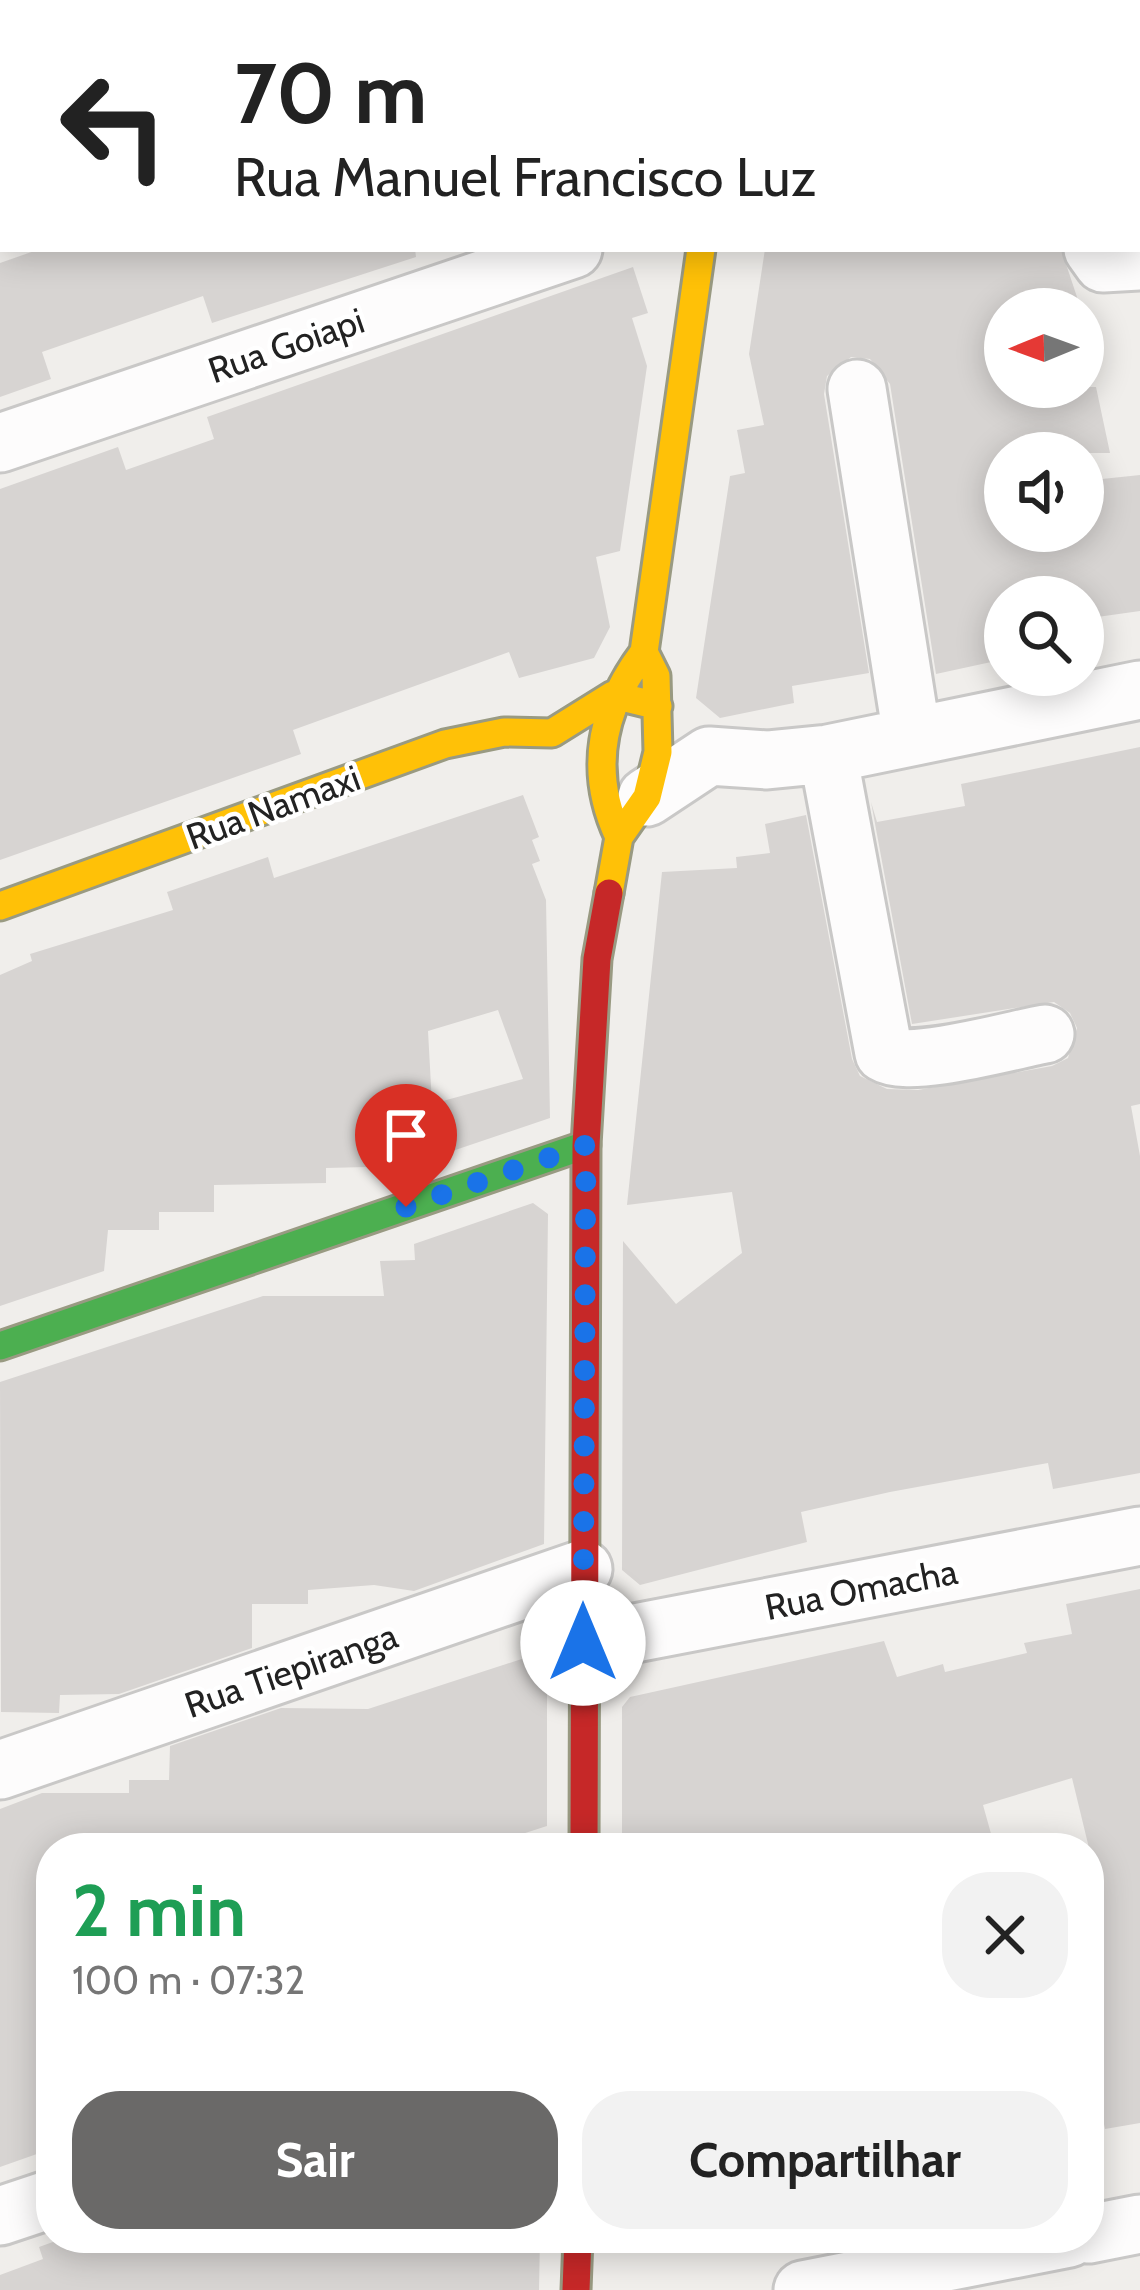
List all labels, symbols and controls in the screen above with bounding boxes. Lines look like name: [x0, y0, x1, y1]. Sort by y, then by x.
text: 70 m: [234, 42, 427, 144]
icon: left: [36, 48, 192, 204]
text: Rua Manuel Francisco Luz: [234, 144, 816, 210]
north arrow: [984, 288, 1104, 408]
map controls: [984, 288, 1104, 696]
street label: Rua Goiapi: [202, 298, 370, 392]
button: sound: [984, 432, 1104, 552]
button: search: [984, 576, 1104, 696]
street label: Rua Namaxi: [180, 755, 366, 859]
pin: [355, 1084, 457, 1207]
icon: arrive: [373, 1102, 439, 1168]
street label: Rua Omacha: [761, 1549, 961, 1629]
position arrow: [520, 1580, 646, 1706]
street label: Rua Tiepiranga: [179, 1613, 403, 1727]
text: 2 min: [72, 1867, 246, 1954]
button: close: [942, 1872, 1068, 1998]
text: 100 m · 07:32: [72, 1956, 305, 2004]
button: Sair: [72, 2091, 558, 2229]
button: Compartilhar: [582, 2091, 1068, 2229]

